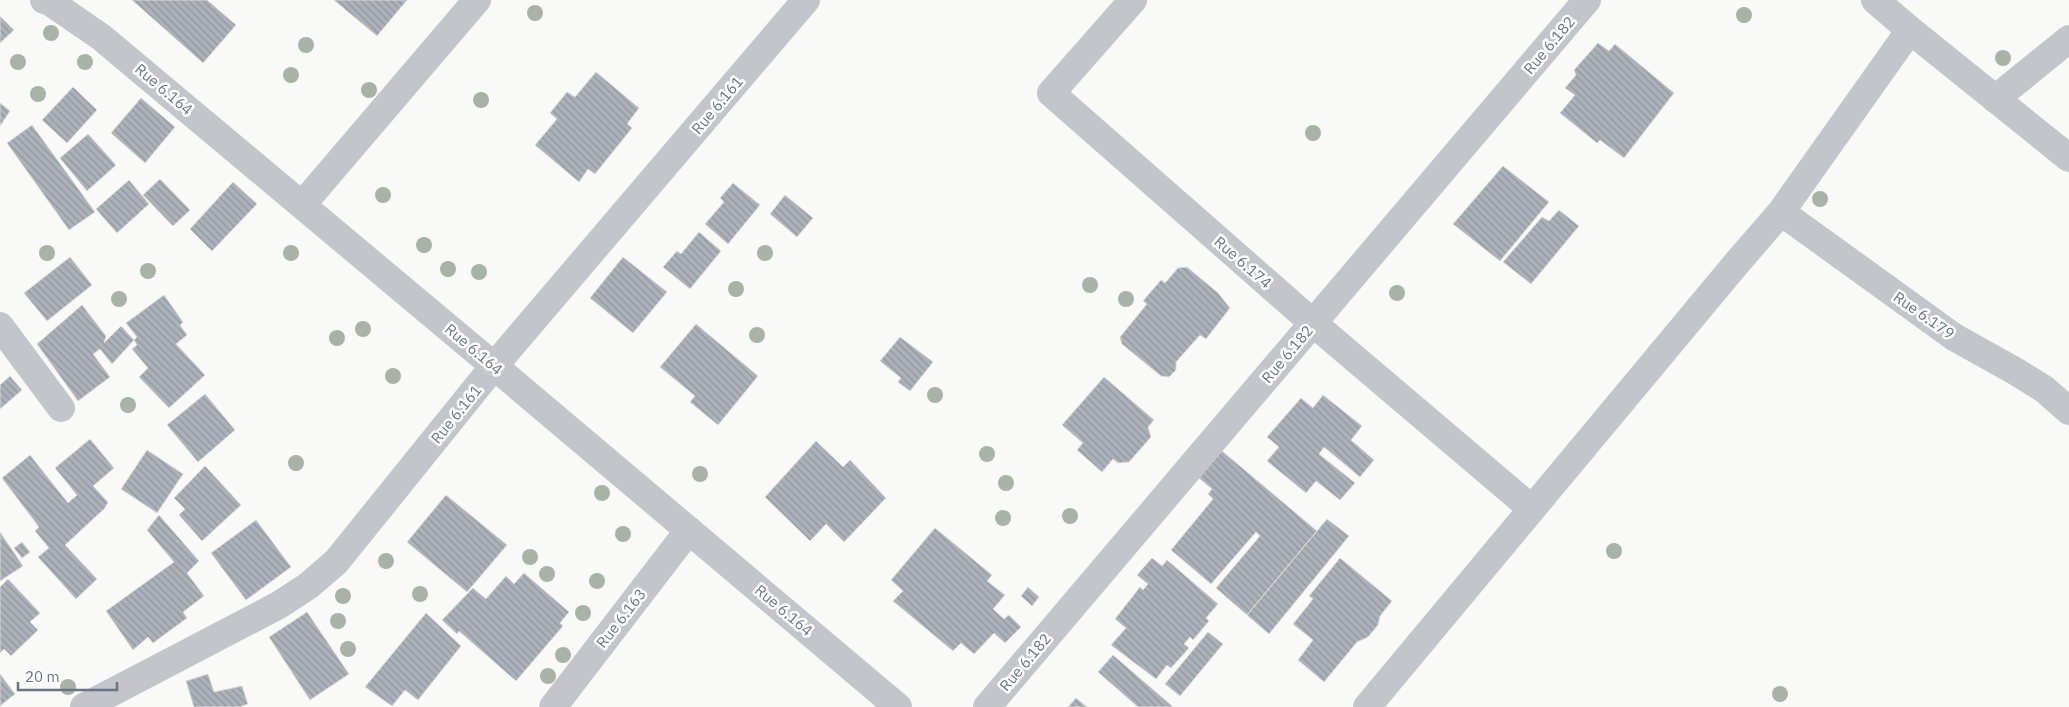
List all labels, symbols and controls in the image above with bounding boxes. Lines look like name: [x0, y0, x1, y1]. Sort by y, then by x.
street label: Rue 6.182: [1519, 12, 1579, 78]
street label: Rue 6.164: [131, 59, 197, 119]
street label: Rue 6.161: [687, 72, 747, 138]
street label: Rue 6.174: [1210, 232, 1276, 292]
street label: Rue 6.179: [1890, 287, 1958, 343]
street label: Rue 6.164: [441, 319, 507, 379]
street label: Rue 6.182: [1257, 321, 1317, 387]
street label: Rue 6.161: [427, 381, 485, 447]
street label: Rue 6.164: [751, 580, 817, 640]
street label: Rue 6.163: [592, 585, 650, 651]
street label: Rue 6.182: [995, 629, 1055, 695]
scale bar: [18, 660, 116, 692]
text: 20 m: [25, 667, 60, 686]

